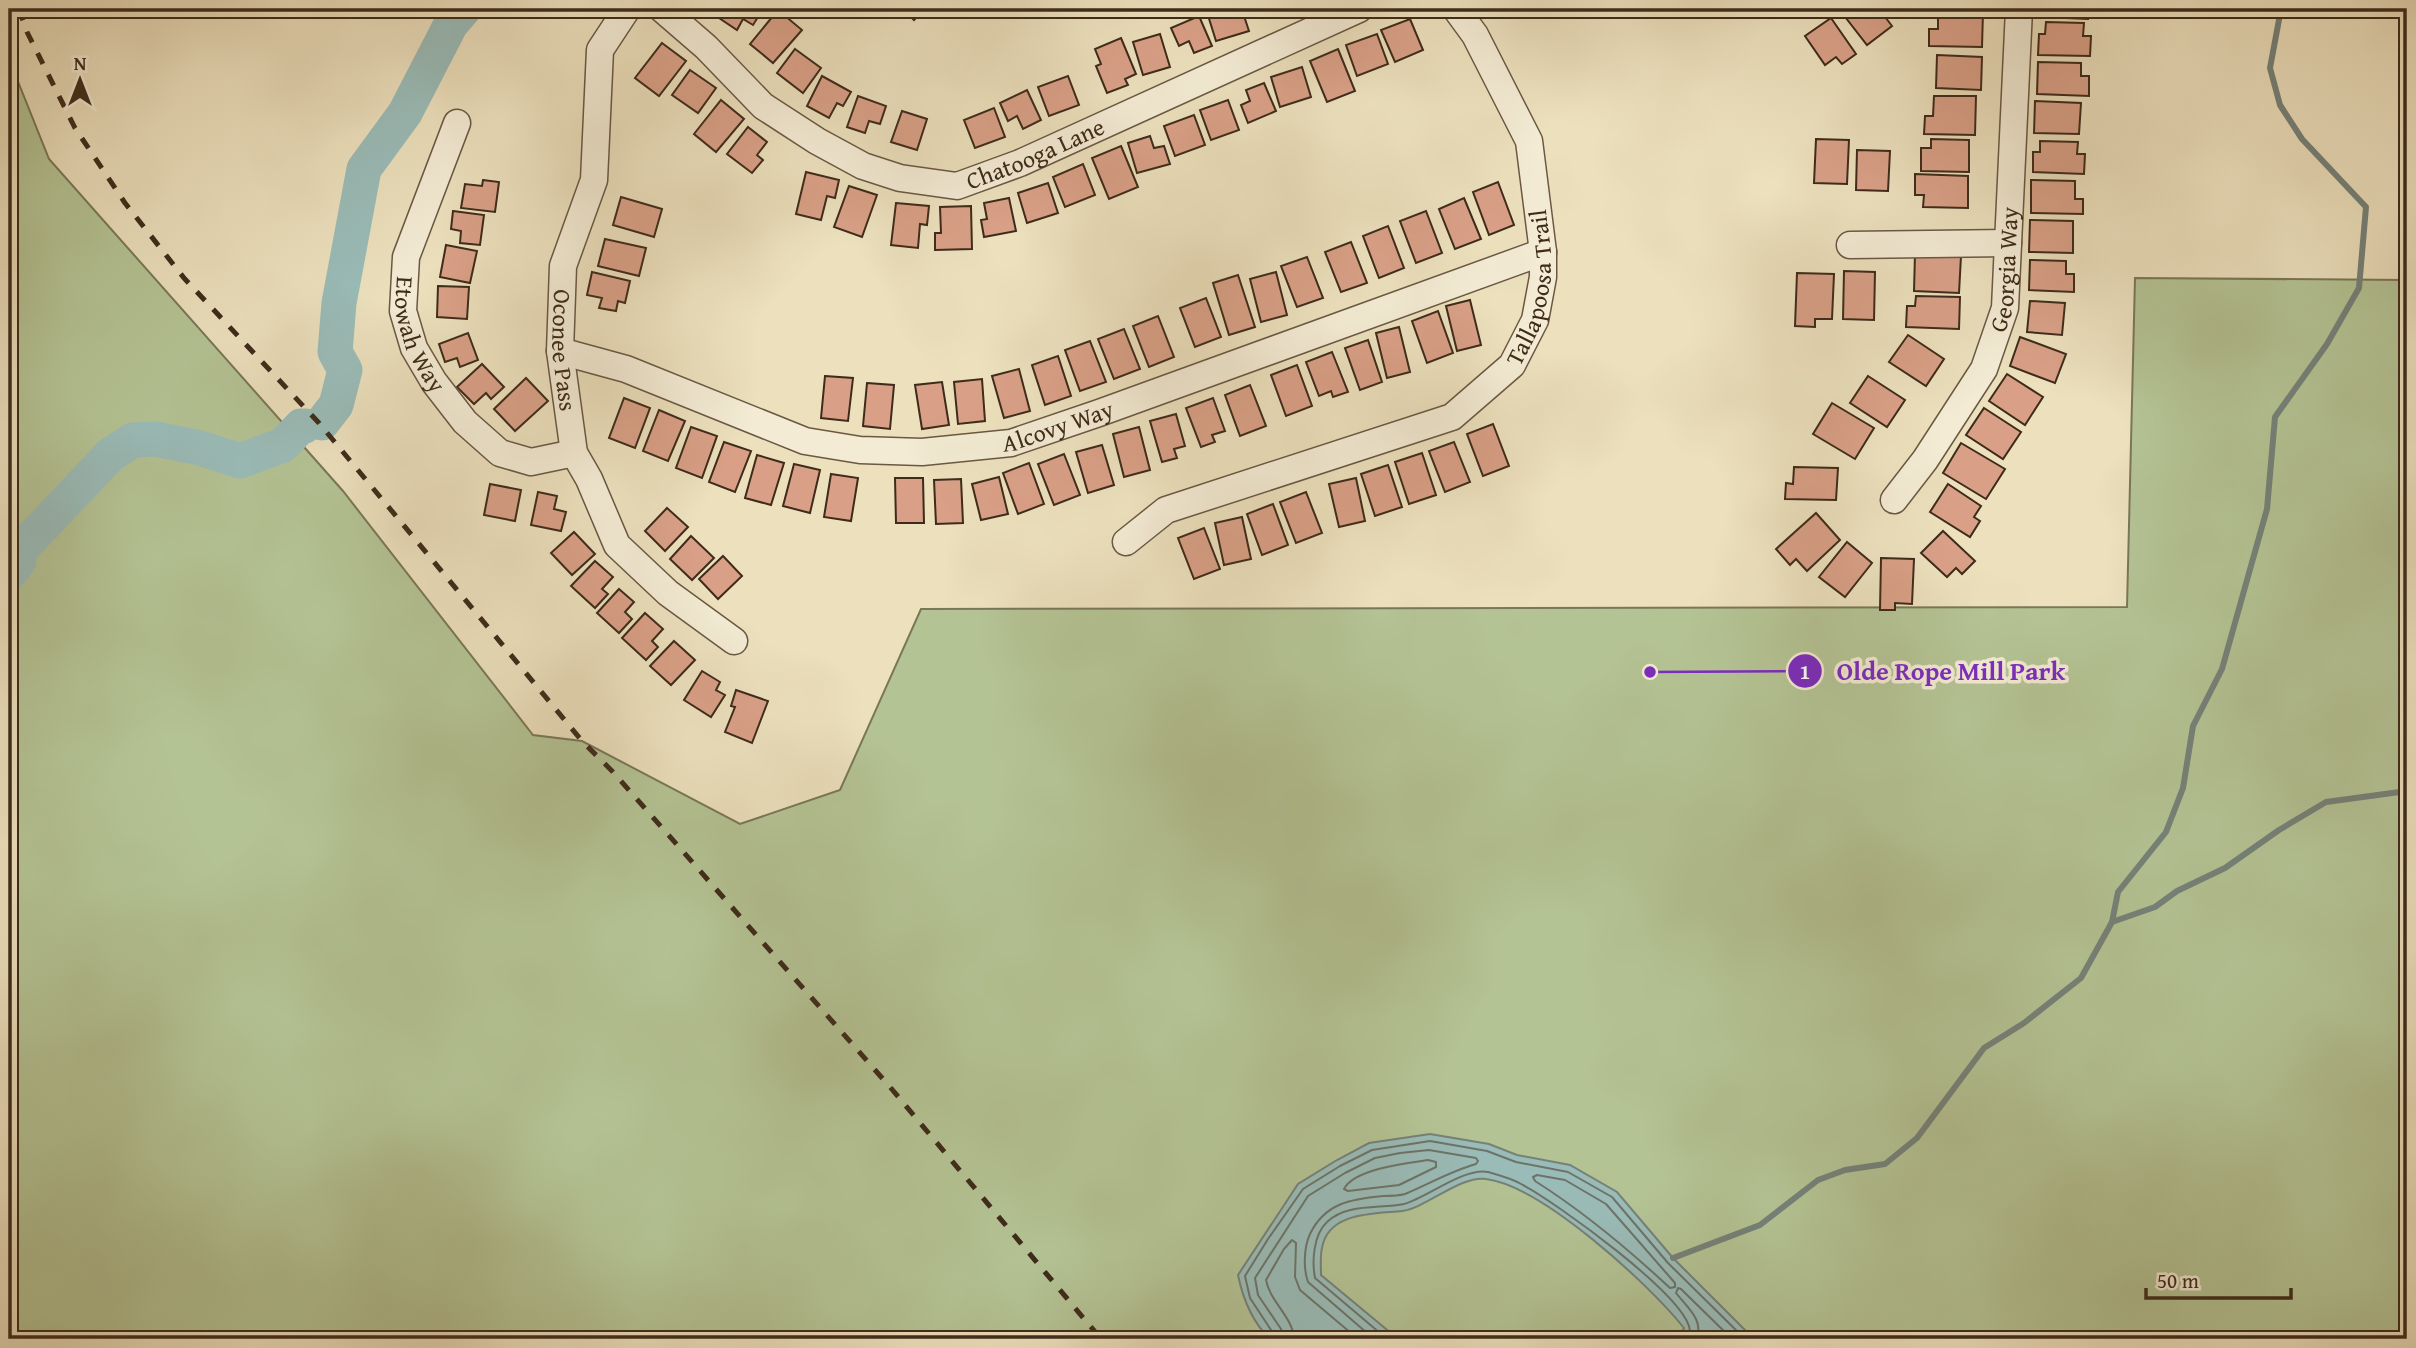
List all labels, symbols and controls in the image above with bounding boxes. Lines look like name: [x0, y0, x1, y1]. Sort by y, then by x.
north arrow: [46, 46, 116, 116]
text: N: [74, 49, 87, 77]
street label: Chatooga Lane: [961, 109, 1110, 198]
street label: Georgia Way: [1980, 206, 2027, 337]
street label: Tallapoosa Trail: [1497, 207, 1561, 371]
street label: Etowah Way: [386, 276, 454, 400]
street label: Oconee Pass: [543, 289, 586, 413]
street label: Alcovy Way: [1001, 391, 1118, 461]
callout: Olde Rope Mill Park: [1788, 648, 2079, 695]
text: Olde Rope Mill Park: [1837, 651, 2065, 690]
text: 1: [1800, 656, 1810, 687]
scale bar: [2146, 1257, 2292, 1301]
text: 50 m: [2157, 1265, 2199, 1296]

